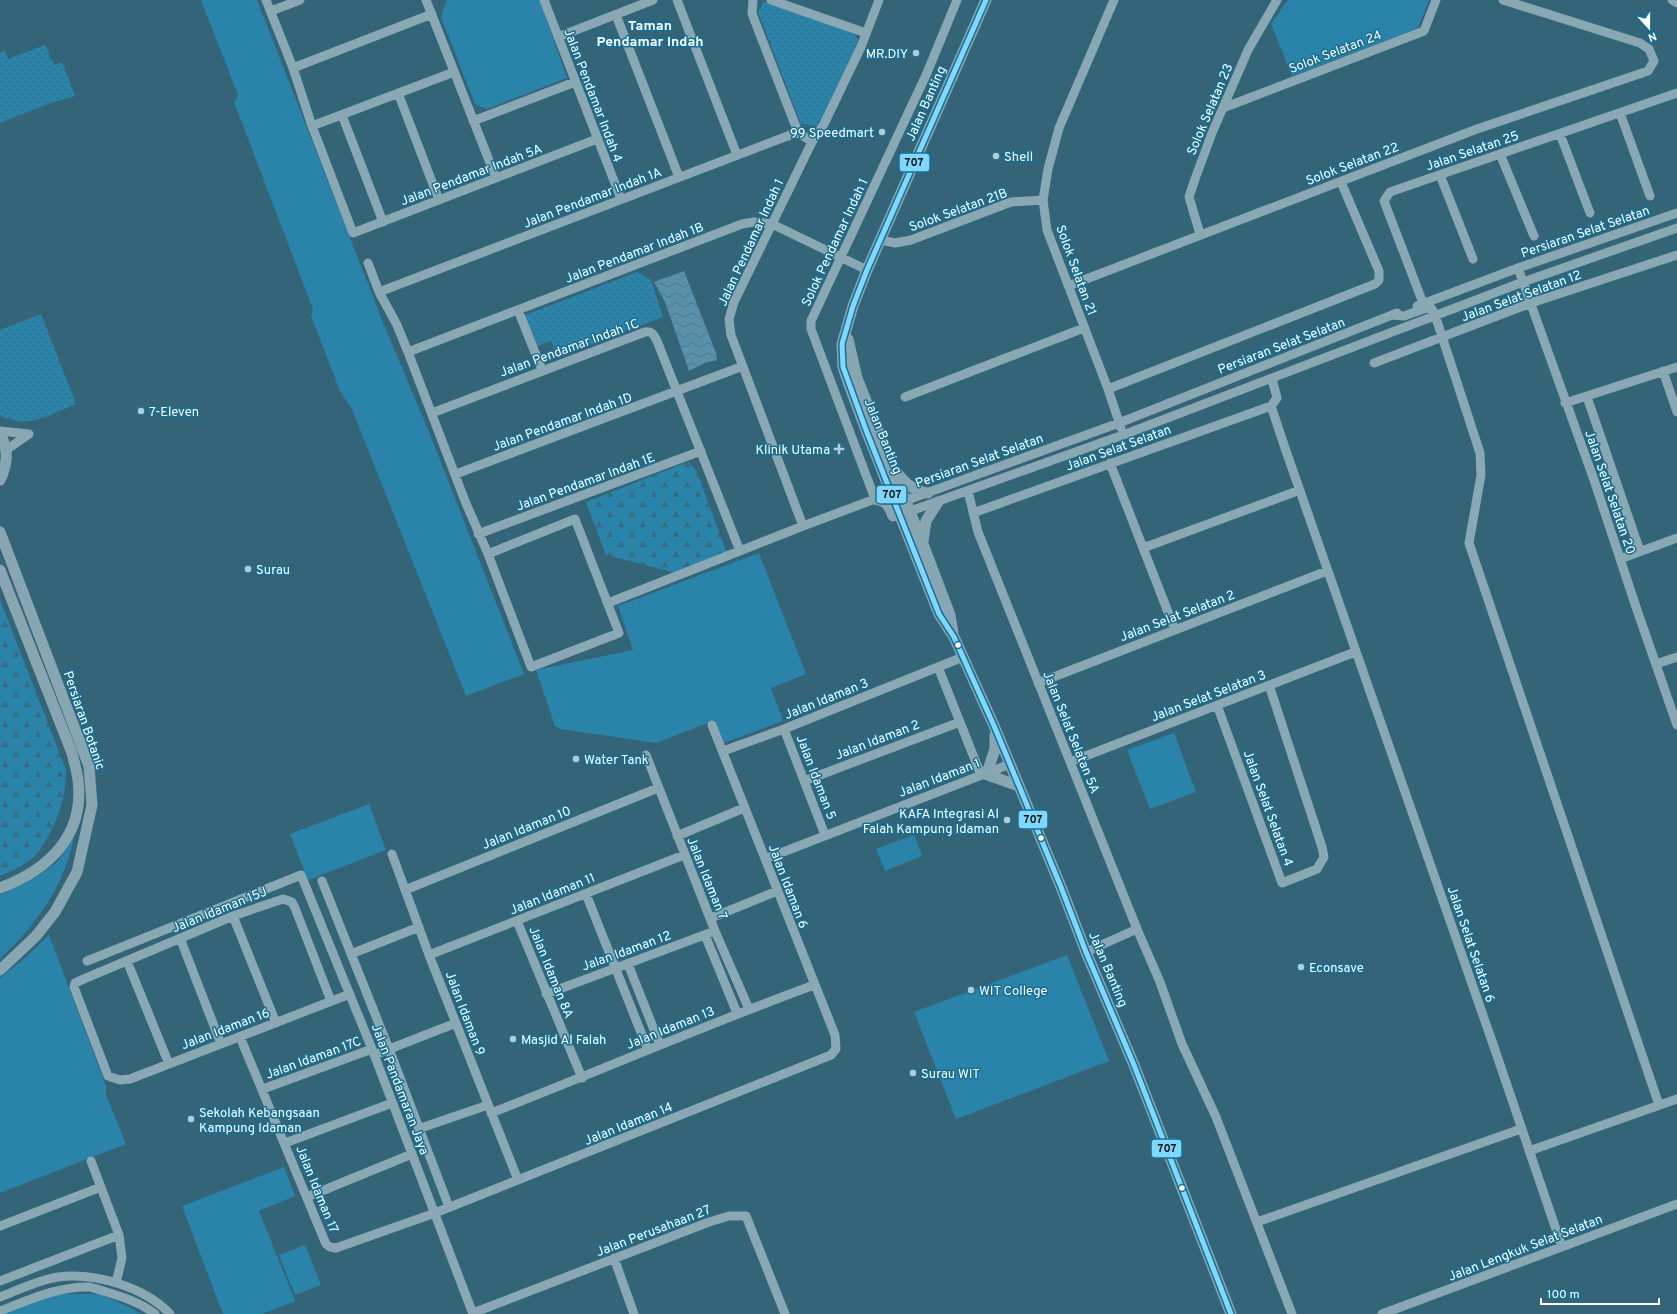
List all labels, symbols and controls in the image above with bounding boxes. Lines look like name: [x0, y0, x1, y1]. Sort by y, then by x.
north arrow: [1629, 8, 1669, 48]
district label: Taman Pendamar Indah: [596, 18, 704, 51]
street label: Jalan Pendamar Indah 4: [559, 27, 625, 165]
street label: Solok Selatan 24: [1287, 28, 1384, 78]
text: N: [1646, 28, 1658, 44]
place label: MR.DIY: [866, 47, 908, 63]
marker: MR.DIY: [911, 48, 921, 58]
street label: Solok Selatan 23: [1184, 62, 1237, 158]
street label: Jalan Banting: [903, 64, 950, 144]
place label: 99 Speedmart: [790, 126, 874, 142]
marker: 99 Speedmart: [877, 127, 887, 137]
street label: Jalan Selatan 25: [1424, 128, 1521, 175]
street label: Solok Selatan 22: [1304, 140, 1401, 190]
street label: Jalan Pendamar Indah 5A: [399, 141, 545, 210]
place label: Shell: [1004, 150, 1033, 166]
marker: Shell: [991, 151, 1001, 161]
line badge: 707: [899, 153, 930, 172]
text: 707: [905, 156, 924, 170]
street label: Jalan Pendamar Indah 1A: [521, 165, 664, 233]
street label: Solok Pendamar Indah 1: [799, 176, 873, 309]
street label: Jalan Pendamar Indah 1: [715, 177, 788, 309]
street label: Solok Selatan 21B: [907, 186, 1010, 236]
street label: Persiaran Selat Selatan: [1519, 203, 1652, 262]
street label: Jalan Pendamar Indah 1B: [563, 220, 706, 288]
street label: Solok Selatan 21: [1051, 223, 1099, 318]
street label: Jalan Selat Selatan 12: [1459, 268, 1584, 326]
street label: Persiaran Selat Selatan: [1216, 315, 1348, 379]
street label: Jalan Pendamar Indah 1C: [498, 316, 642, 382]
street label: Jalan Pendamar Indah 1D: [491, 390, 635, 456]
street label: Jalan Banting: [860, 397, 905, 477]
place label: 7-Eleven: [149, 405, 199, 421]
marker: 7-Eleven: [136, 406, 146, 416]
street label: Jalan Selat Selatan: [1064, 422, 1174, 475]
street label: Jalan Selat Selatan 20: [1580, 428, 1638, 557]
street label: Persiaran Selat Selatan: [913, 431, 1046, 493]
place label: Klinik Utama: [755, 443, 830, 459]
marker: Klinik Utama: [833, 443, 845, 455]
street label: Jalan Pendamar Indah 1E: [514, 450, 657, 515]
line badge: 707: [876, 485, 907, 504]
text: 707: [883, 488, 902, 502]
place label: Surau: [256, 563, 290, 579]
marker: Surau: [243, 564, 253, 574]
street label: Jalan Selat Selatan 2: [1118, 588, 1238, 646]
unlabelled marker: [953, 640, 963, 650]
street label: Jalan Selat Selatan 3: [1149, 668, 1268, 726]
street label: Persiaran Botanic: [59, 669, 108, 772]
street label: Jalan Selat Selatan 5A: [1038, 669, 1102, 796]
street label: Jalan Idaman 3: [782, 676, 871, 724]
street label: Jalan Idaman 2: [833, 717, 922, 764]
street label: Jalan Idaman 5: [792, 733, 839, 822]
street label: Jalan Selat Selatan 4: [1239, 749, 1296, 869]
place label: Water Tank: [584, 753, 649, 769]
marker: Water Tank: [571, 754, 581, 764]
street label: Jalan Idaman 1: [897, 756, 983, 802]
street label: Jalan Idaman 10: [480, 804, 574, 854]
place label: KAFA Integrasi Al Falah Kampung Idaman: [863, 807, 999, 838]
line badge: 707: [1018, 810, 1048, 829]
text: 707: [1024, 813, 1043, 827]
marker: KAFA Integrasi Al Falah Kampung Idaman: [1002, 815, 1012, 825]
unlabelled marker: [1036, 833, 1046, 843]
street label: Jalan Idaman 7: [682, 835, 730, 922]
street label: Jalan Idaman 6: [764, 842, 811, 931]
street label: Jalan Idaman 11: [508, 870, 598, 919]
street label: Jalan Idaman 15J: [170, 884, 270, 937]
street label: Jalan Selat Selatan 6: [1443, 884, 1498, 1005]
street label: Jalan Idaman 8A: [524, 924, 576, 1021]
street label: Jalan Idaman 12: [580, 928, 674, 975]
street label: Jalan Banting: [1084, 930, 1130, 1010]
place label: Econsave: [1309, 961, 1364, 977]
marker: Econsave: [1296, 962, 1306, 972]
street label: Jalan Idaman 9: [441, 969, 488, 1058]
place label: WIT College: [979, 984, 1048, 1000]
marker: WIT College: [966, 985, 976, 995]
street label: Jalan Idaman 13: [624, 1004, 717, 1054]
street label: Jalan Idaman 16: [179, 1006, 272, 1054]
street label: Jalan Pandamaran Jaya: [367, 1022, 432, 1158]
place label: Masjid Al Falah: [521, 1033, 606, 1049]
street label: Jalan Idaman 17C: [264, 1034, 364, 1084]
marker: Masjid Al Falah: [508, 1034, 518, 1044]
place label: Surau WIT: [921, 1067, 980, 1083]
marker: Surau WIT: [908, 1068, 918, 1078]
street label: Jalan Idaman 14: [582, 1100, 675, 1150]
place label: Sekolah Kebangsaan Kampung Idaman: [199, 1106, 320, 1137]
marker: Sekolah Kebangsaan Kampung Idaman: [186, 1114, 196, 1124]
line badge: 707: [1151, 1139, 1182, 1158]
text: 707: [1158, 1142, 1177, 1156]
street label: Jalan Idaman 17: [291, 1144, 341, 1236]
unlabelled marker: [1177, 1183, 1187, 1193]
street label: Jalan Perusahaan 27: [594, 1203, 713, 1261]
street label: Jalan Lengkuk Selat Selatan: [1446, 1212, 1605, 1286]
scale bar: [1541, 1280, 1659, 1306]
text: 100 m: [1547, 1287, 1580, 1303]

